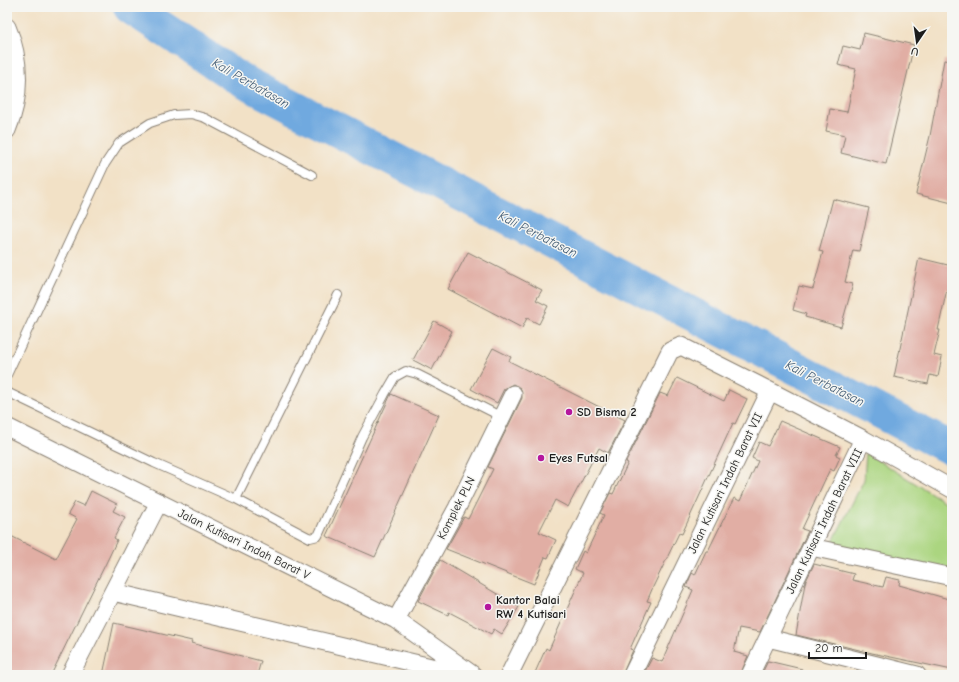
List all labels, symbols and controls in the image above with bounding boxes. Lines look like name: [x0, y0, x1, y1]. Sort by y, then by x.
north arrow: [897, 22, 937, 62]
text: U: [910, 44, 920, 58]
water label: Kali Perbatasan: [210, 55, 292, 111]
water label: Kali Perbatasan: [496, 208, 580, 260]
water label: Kali Perbatasan: [783, 357, 867, 409]
place label: SD Bisma 2: [577, 405, 637, 419]
marker: SD Bisma 2: [564, 407, 574, 417]
street label: Jalan Kutisari Indah Barat VII: [685, 410, 765, 556]
street label: Jalan Kutisari Indah Barat VIII: [783, 446, 865, 596]
place label: Eyes Futsal: [549, 451, 608, 465]
marker: Eyes Futsal: [536, 453, 546, 463]
street label: Komplek PLN: [434, 474, 478, 542]
street label: Jalan Kutisari Indah Barat V: [176, 506, 313, 582]
place label: Kantor Balai RW 4 Kutisari: [496, 593, 566, 621]
marker: Kantor Balai RW 4 Kutisari: [483, 602, 493, 612]
scale bar: [809, 634, 866, 660]
text: 20 m: [815, 641, 843, 655]

